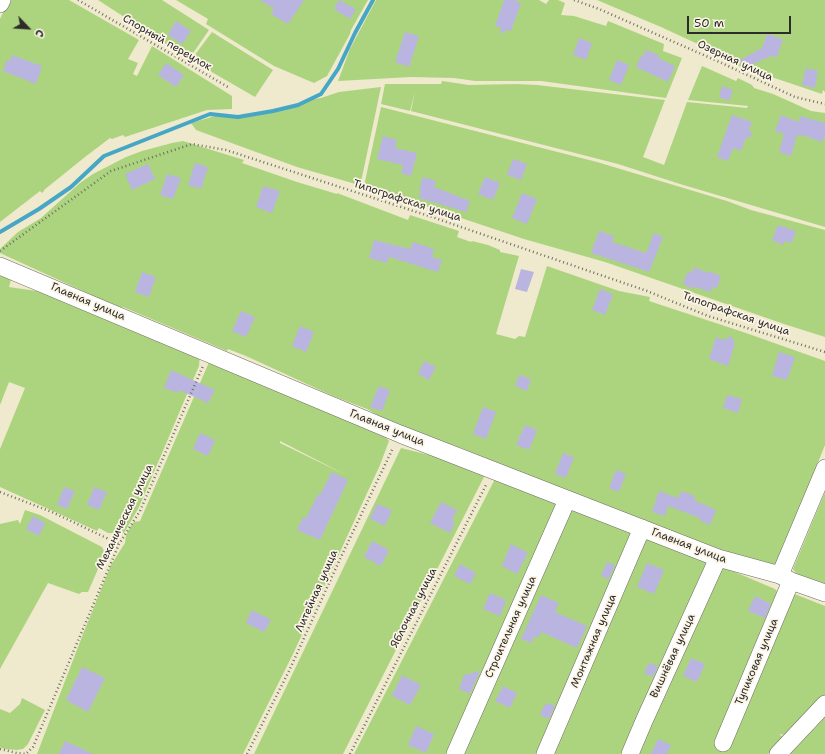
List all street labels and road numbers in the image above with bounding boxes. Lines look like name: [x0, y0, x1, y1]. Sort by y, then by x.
street label: Спорный переулок: [120, 12, 214, 74]
street label: Озерная улица: [695, 38, 775, 84]
street label: Типографская улица: [351, 177, 463, 225]
street label: Главная улица: [49, 280, 127, 324]
street label: Типографская улица: [680, 289, 792, 339]
street label: Главная улица: [348, 407, 426, 449]
street label: Механическая улица: [94, 462, 156, 572]
street label: Главная улица: [649, 526, 729, 566]
street label: Литейная улица: [293, 548, 341, 634]
street label: Яблочная улица: [388, 566, 440, 650]
street label: Строительная улица: [482, 574, 540, 680]
street label: Монтажная улица: [568, 592, 620, 690]
street label: Вишнёвая улица: [648, 612, 698, 700]
street label: Тупиковая улица: [733, 616, 781, 708]

